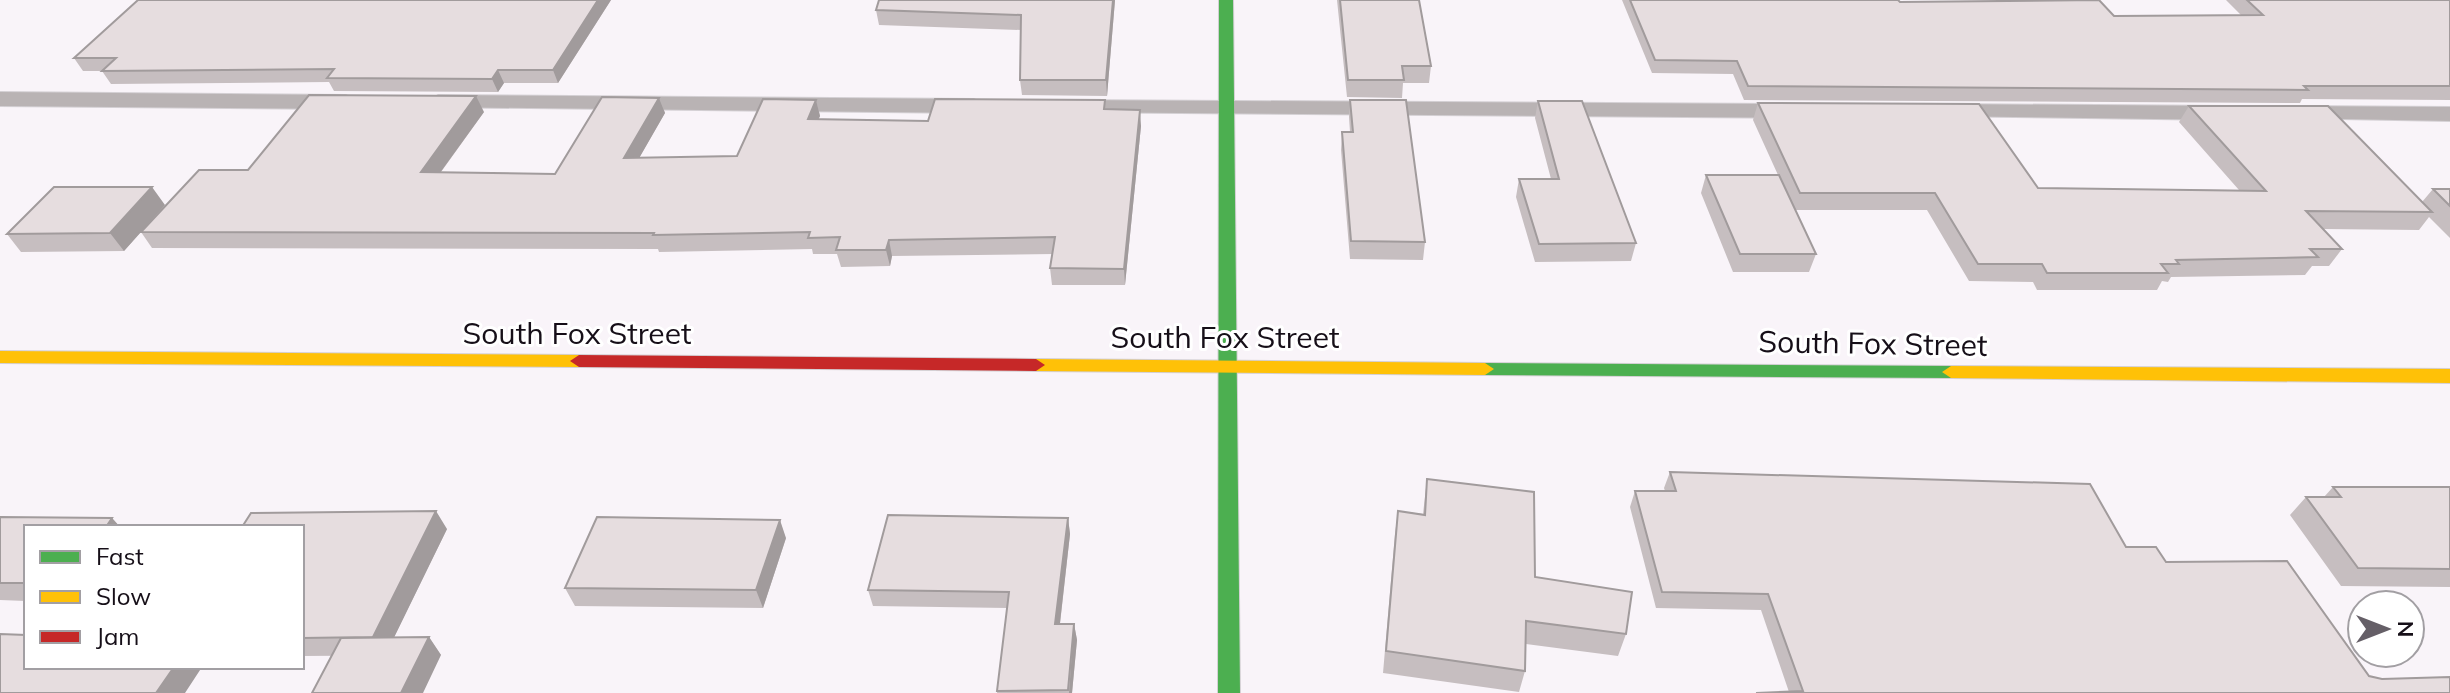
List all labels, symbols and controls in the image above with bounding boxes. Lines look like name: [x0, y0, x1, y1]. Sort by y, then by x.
street label: South Fox Street: [463, 314, 691, 352]
street label: South Fox Street: [1111, 318, 1339, 356]
street label: South Fox Street: [1758, 322, 1988, 364]
legend: [24, 525, 304, 669]
text: Fast: [96, 541, 144, 571]
text: Slow: [96, 581, 151, 611]
north arrow: [2346, 589, 2426, 669]
text: Jam: [96, 621, 139, 651]
text: N: [2392, 621, 2420, 637]

